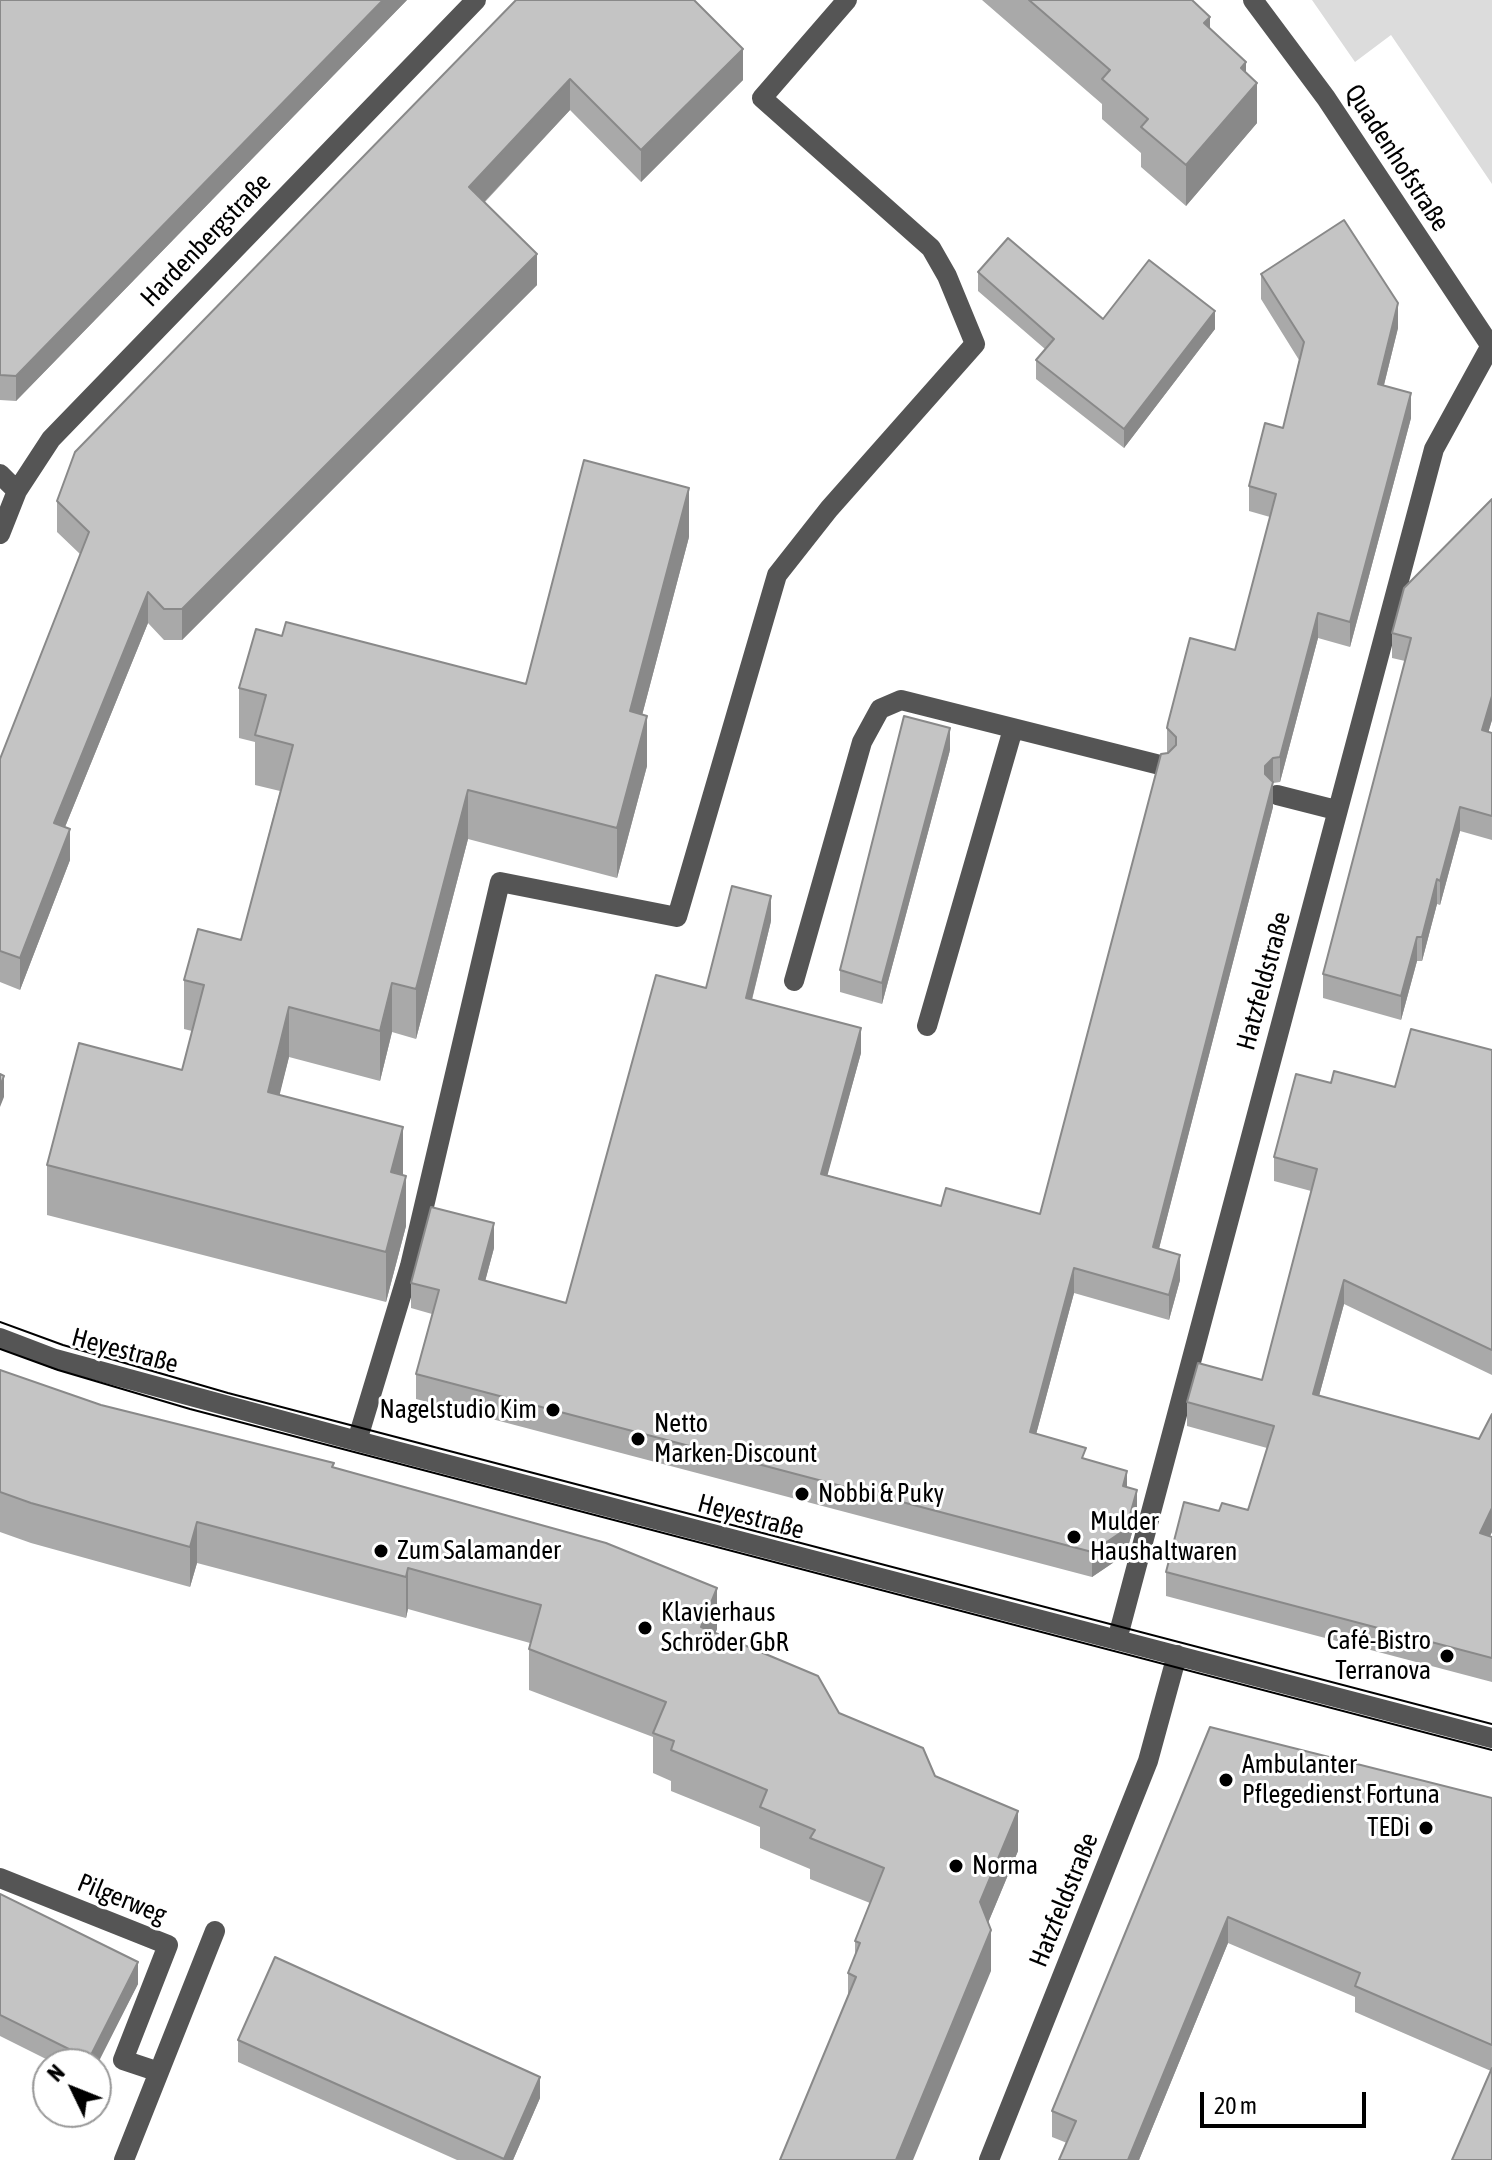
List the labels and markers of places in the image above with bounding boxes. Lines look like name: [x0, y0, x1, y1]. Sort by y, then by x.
place label: Nagelstudio Kim: [379, 1394, 537, 1426]
marker: Nagelstudio Kim: [544, 1401, 562, 1419]
place label: Netto Marken-Discount: [654, 1408, 817, 1470]
marker: Netto Marken-Discount: [629, 1430, 647, 1448]
place label: Nobbi & Puky: [818, 1478, 944, 1510]
marker: Nobbi & Puky: [793, 1485, 811, 1503]
place label: Mulder Haushaltwaren: [1090, 1506, 1237, 1568]
marker: Mulder Haushaltwaren: [1065, 1528, 1083, 1546]
place label: Zum Salamander: [397, 1535, 561, 1567]
marker: Zum Salamander: [372, 1542, 390, 1560]
place label: Klavierhaus Schröder GbR: [661, 1597, 789, 1658]
marker: Klavierhaus Schröder GbR: [636, 1619, 654, 1637]
place label: Café-Bistro Terranova: [1327, 1625, 1431, 1686]
marker: Café-Bistro Terranova: [1438, 1647, 1456, 1665]
place label: Ambulanter Pflegedienst Fortuna: [1242, 1749, 1440, 1810]
marker: Ambulanter Pflegedienst Fortuna: [1217, 1771, 1235, 1789]
place label: TEDi: [1367, 1812, 1410, 1844]
marker: TEDi: [1417, 1819, 1435, 1837]
place label: Norma: [972, 1850, 1038, 1882]
marker: Norma: [947, 1857, 965, 1875]

